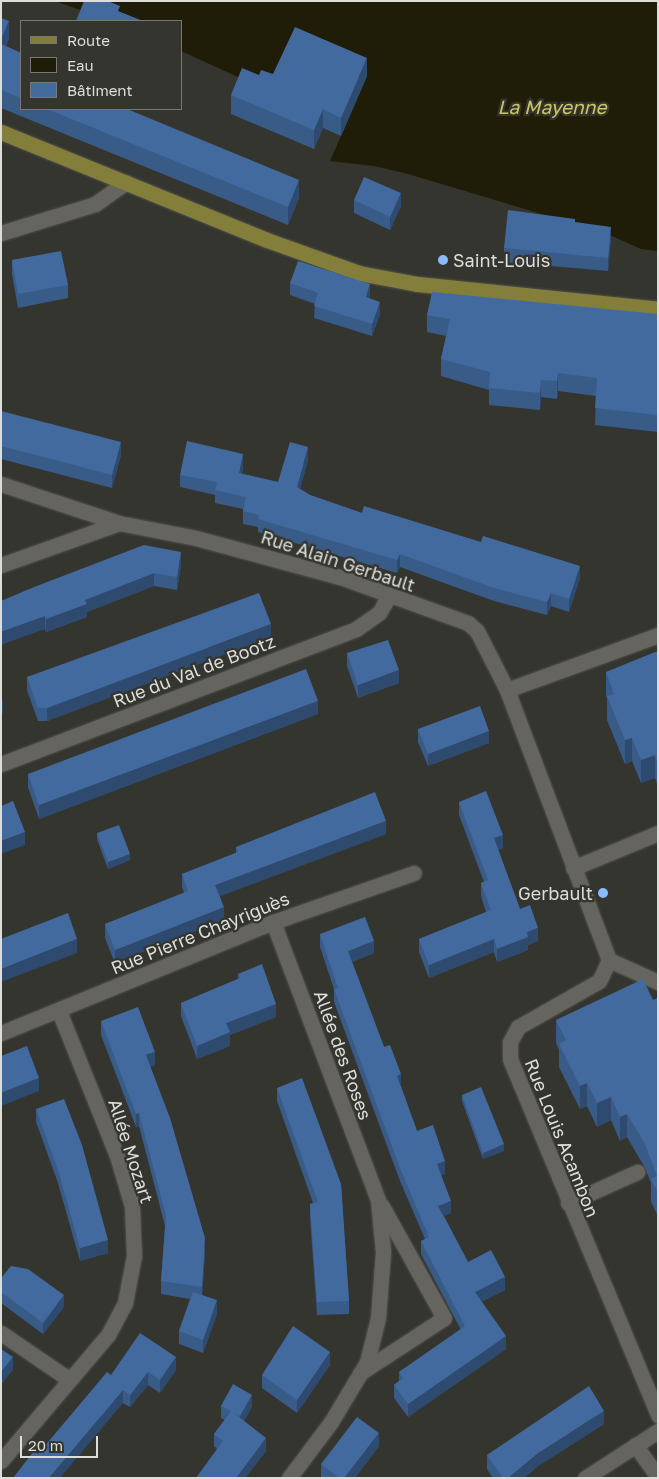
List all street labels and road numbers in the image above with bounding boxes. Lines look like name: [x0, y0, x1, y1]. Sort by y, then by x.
street label: Rue Alain Gerbault: [258, 526, 418, 596]
street label: Rue du Val de Bootz: [110, 630, 278, 712]
street label: Rue Pierre Chayriguès: [108, 887, 292, 979]
street label: Allée des Roses: [310, 987, 376, 1123]
street label: Rue Louis Acambon: [520, 1056, 604, 1220]
street label: Allée Mozart: [104, 1096, 158, 1206]

